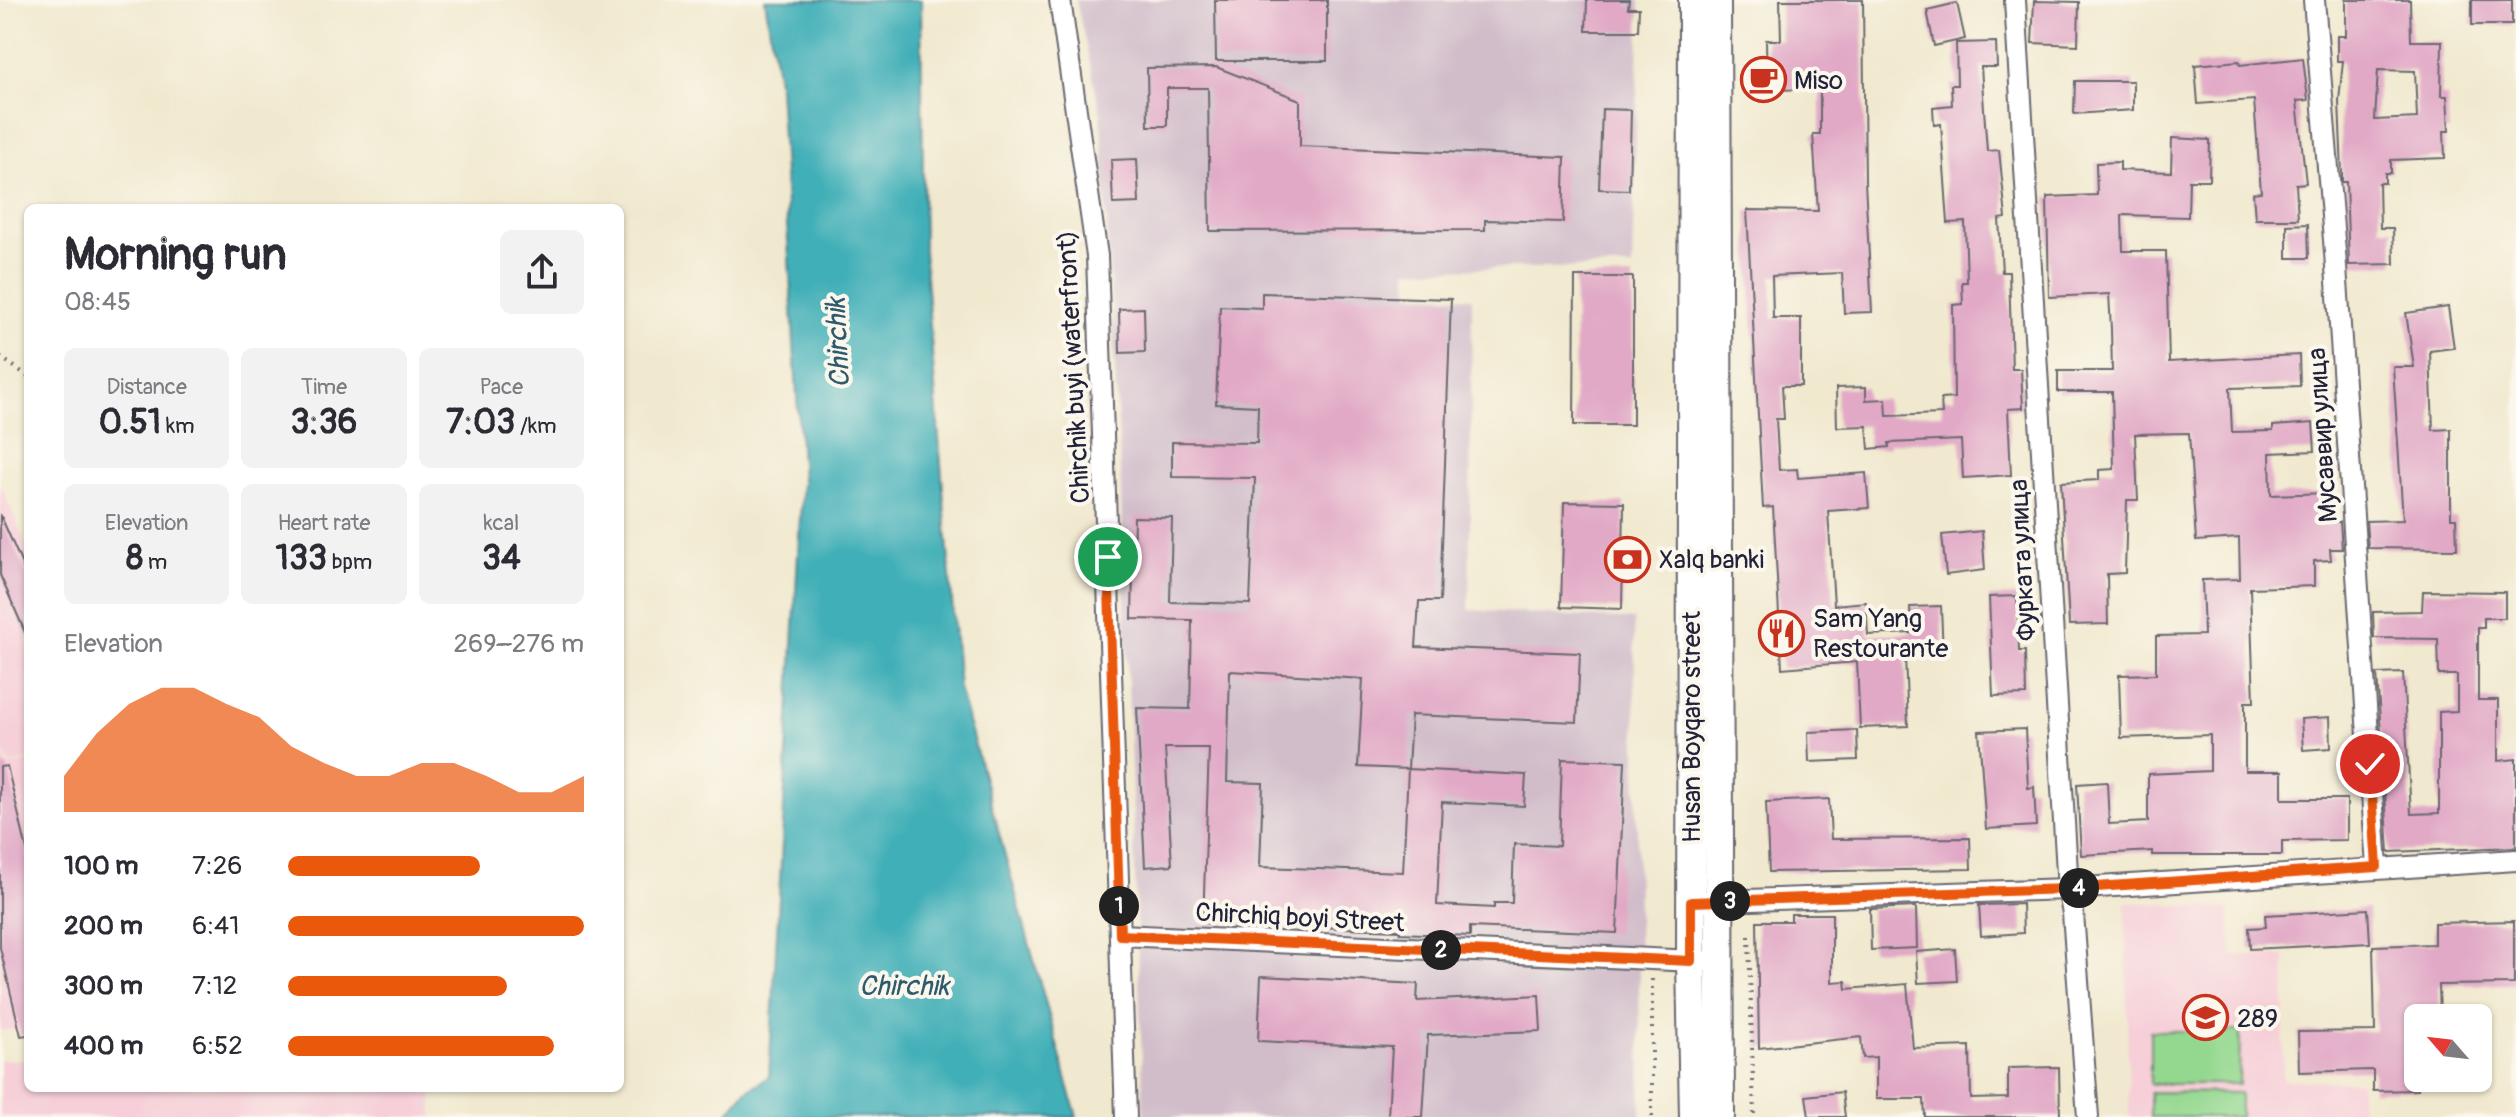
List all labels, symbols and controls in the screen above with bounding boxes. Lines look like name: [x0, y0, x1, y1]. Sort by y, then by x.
cafe icon: Miso: [1739, 56, 1787, 104]
place label: Miso: [1794, 65, 1843, 97]
text: Morning run: [64, 228, 287, 283]
button: share: [500, 230, 584, 314]
street label: Chirchik buyi (waterfront): [1051, 230, 1097, 504]
text: 08:45: [64, 286, 131, 318]
water label: Chirchik: [819, 295, 858, 389]
street label: Мусаввир улица: [2301, 347, 2345, 523]
text: Distance: [106, 373, 187, 401]
text: Time: [301, 373, 347, 401]
text: Pace: [480, 373, 523, 401]
text: 0.51: [99, 401, 161, 444]
text: 3:36: [291, 401, 357, 444]
text: 7:03: [446, 401, 515, 444]
text: km: [161, 412, 195, 440]
text: /km: [515, 412, 557, 440]
street label: Фурката улица: [2003, 478, 2043, 642]
text: Elevation: [105, 509, 189, 537]
text: Heart rate: [278, 509, 370, 537]
text: kcal: [483, 509, 519, 537]
pin: [1074, 523, 1142, 591]
icon: arrive: [1086, 535, 1130, 579]
bank icon: Xalq banki: [1604, 535, 1652, 583]
text: 8: [126, 537, 143, 580]
text: 133: [276, 537, 327, 580]
text: 34: [482, 537, 521, 580]
place label: Xalq banki: [1659, 544, 1764, 576]
text: m: [143, 548, 167, 576]
text: bpm: [327, 548, 372, 576]
place label: Sam Yang Restourante: [1813, 603, 1949, 665]
restaurant icon: Sam Yang Restourante: [1758, 609, 1806, 657]
street label: Husan Boyqaro street: [1676, 610, 1708, 843]
text: Elevation: [64, 628, 163, 660]
text: 269–276 m: [453, 628, 584, 660]
pin: [2336, 730, 2404, 798]
icon: check: [2348, 742, 2392, 786]
text: 100 m: [64, 850, 138, 882]
text: 7:26: [192, 850, 242, 882]
pin: 4: [2059, 868, 2099, 908]
text: 4: [2073, 874, 2085, 902]
pin: 3: [1710, 881, 1750, 921]
pin: 1: [1099, 886, 1139, 926]
text: 3: [1724, 887, 1736, 915]
text: 1: [1115, 892, 1123, 920]
street label: Chirchiq boyi Street: [1195, 897, 1406, 939]
text: 200 m: [64, 910, 143, 942]
text: 6:41: [192, 910, 239, 942]
pin: 2: [1421, 930, 1461, 970]
text: 2: [1435, 936, 1447, 964]
water label: Chirchik: [859, 969, 951, 1004]
text: 300 m: [64, 970, 143, 1002]
text: 7:12: [192, 970, 237, 1002]
school or university icon: 289: [2182, 994, 2230, 1042]
place label: 289: [2237, 1003, 2278, 1035]
north arrow: [2404, 1004, 2492, 1092]
map controls: [2404, 1004, 2492, 1092]
text: 400 m: [64, 1030, 143, 1062]
text: 6:52: [192, 1030, 243, 1062]

